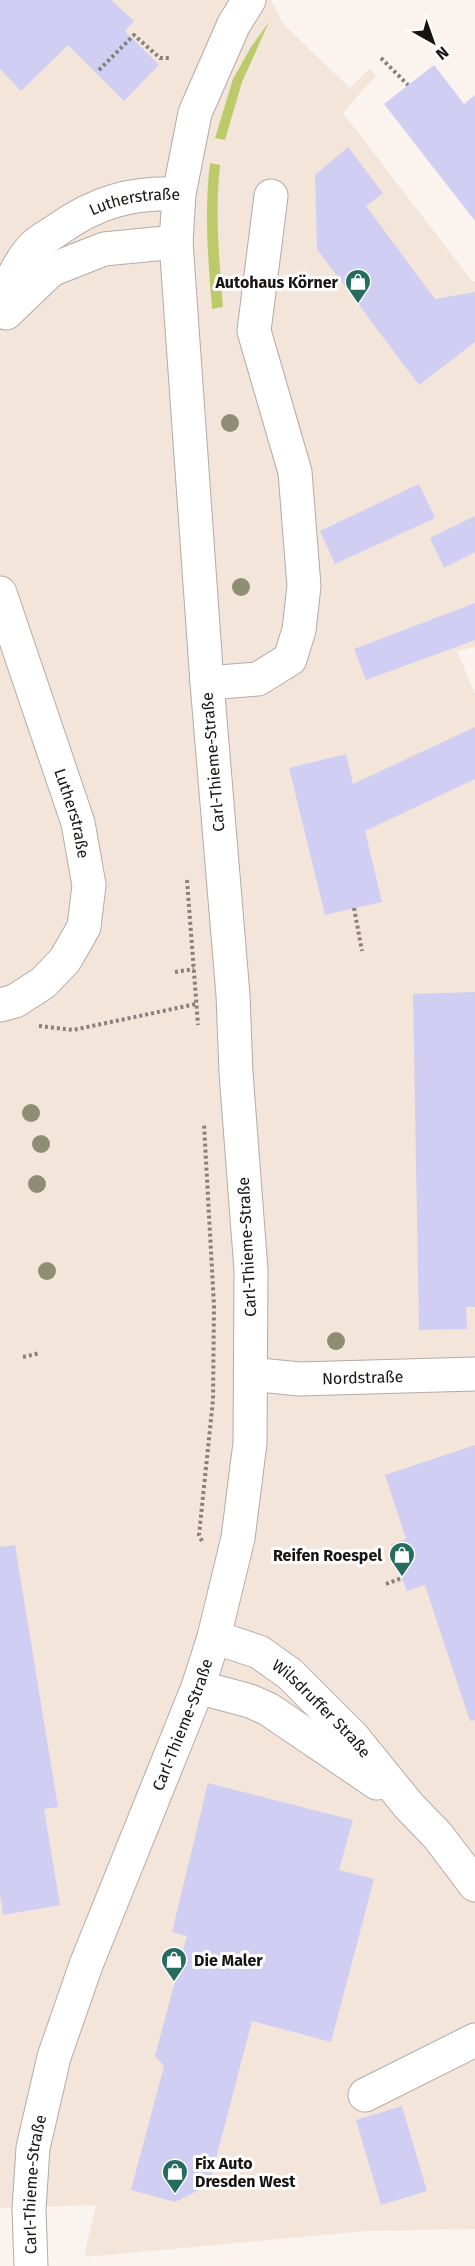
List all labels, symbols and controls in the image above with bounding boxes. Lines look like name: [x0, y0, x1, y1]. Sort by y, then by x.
north arrow: [403, 12, 463, 72]
text: N: [432, 42, 452, 64]
street label: Lutherstraße: [86, 184, 180, 219]
shop icon: Autohaus Körner: [343, 267, 373, 305]
place label: Autohaus Körner: [214, 273, 339, 292]
street label: Carl-Thieme-Straße: [197, 691, 229, 833]
street label: Lutherstraße: [51, 766, 94, 860]
street label: Carl-Thieme-Straße: [234, 1177, 260, 1317]
street label: Nordstraße: [322, 1367, 404, 1388]
shop icon: Reifen Roespel: [387, 1540, 417, 1578]
place label: Reifen Roespel: [273, 1546, 382, 1565]
street label: Wilsdruffer Straße: [269, 1655, 375, 1761]
street label: Carl-Thieme-Straße: [148, 1656, 216, 1793]
shop icon: Die Maler: [159, 1945, 189, 1983]
place label: Die Maler: [194, 1951, 263, 1970]
street label: Carl-Thieme-Straße: [19, 2113, 50, 2254]
place label: Fix Auto Dresden West: [195, 2154, 296, 2191]
shop icon: Fix Auto Dresden West: [160, 2157, 190, 2195]

